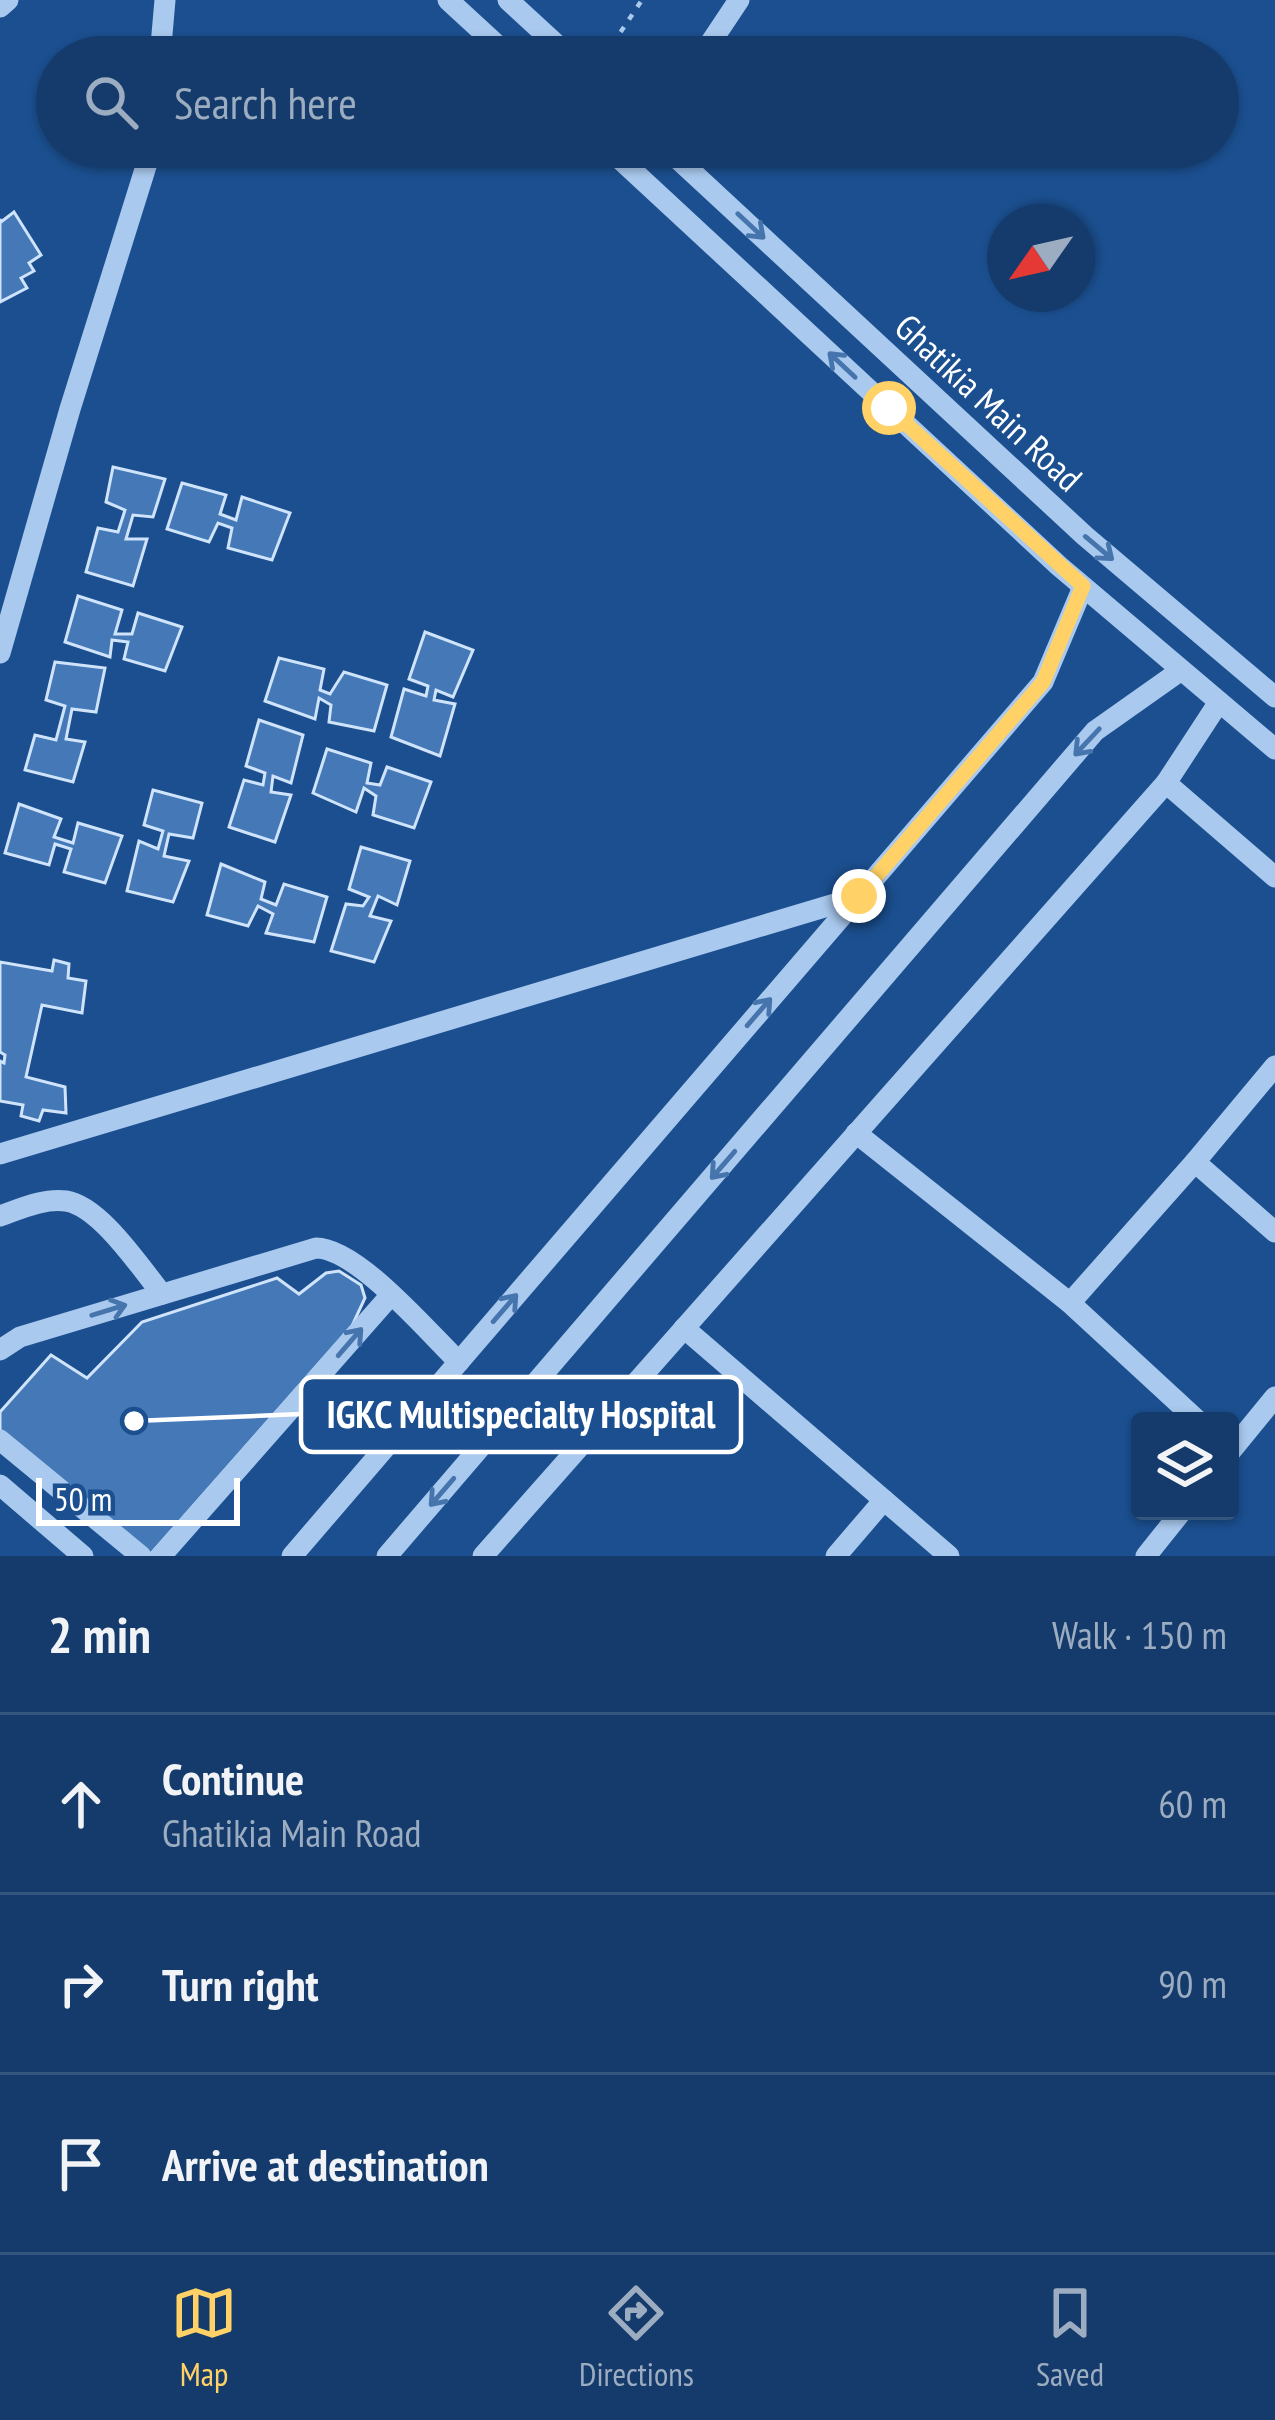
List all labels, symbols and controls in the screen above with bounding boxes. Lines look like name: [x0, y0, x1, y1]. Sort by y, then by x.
search box: [36, 36, 1239, 168]
icon: search: [78, 69, 144, 135]
text: Search here: [174, 73, 357, 131]
north arrow: [987, 204, 1095, 312]
one-way arrow: [735, 212, 765, 240]
street label: Ghatikia Main Road: [885, 303, 1093, 501]
one-way arrow: [828, 352, 858, 379]
route start: [862, 381, 916, 435]
one-way arrow: [1083, 534, 1114, 561]
one-way arrow: [1073, 726, 1102, 756]
route end: [832, 869, 886, 923]
one-way arrow: [745, 997, 772, 1028]
one-way arrow: [710, 1149, 737, 1180]
one-way arrow: [491, 1293, 518, 1324]
one-way arrow: [89, 1298, 127, 1320]
one-way arrow: [336, 1327, 363, 1358]
callout: IGKC Multispecialty Hospital: [301, 1377, 741, 1452]
text: IGKC Multispecialty Hospital: [326, 1388, 716, 1439]
map controls: [1131, 1412, 1239, 1520]
button: layers: [1131, 1412, 1239, 1520]
scale bar: [36, 1472, 240, 1525]
one-way arrow: [428, 1476, 456, 1507]
text: 50 m: [54, 1477, 112, 1520]
text: 2 min: [48, 1601, 151, 1667]
text: Walk · 150 m: [1052, 1609, 1227, 1660]
text: Continue: [162, 1749, 304, 1807]
icon: ahead: [48, 1771, 114, 1837]
text: 60 m: [1158, 1778, 1227, 1829]
text: Ghatikia Main Road: [162, 1807, 421, 1858]
icon: right: [48, 1951, 114, 2017]
text: Turn right: [162, 1955, 319, 2013]
text: 90 m: [1158, 1958, 1227, 2009]
icon: arrive: [48, 2131, 114, 2197]
text: Arrive at destination: [162, 2135, 489, 2193]
tab: Map: [171, 2280, 237, 2395]
tab: Directions: [579, 2280, 694, 2395]
tab: Saved: [1036, 2280, 1104, 2395]

